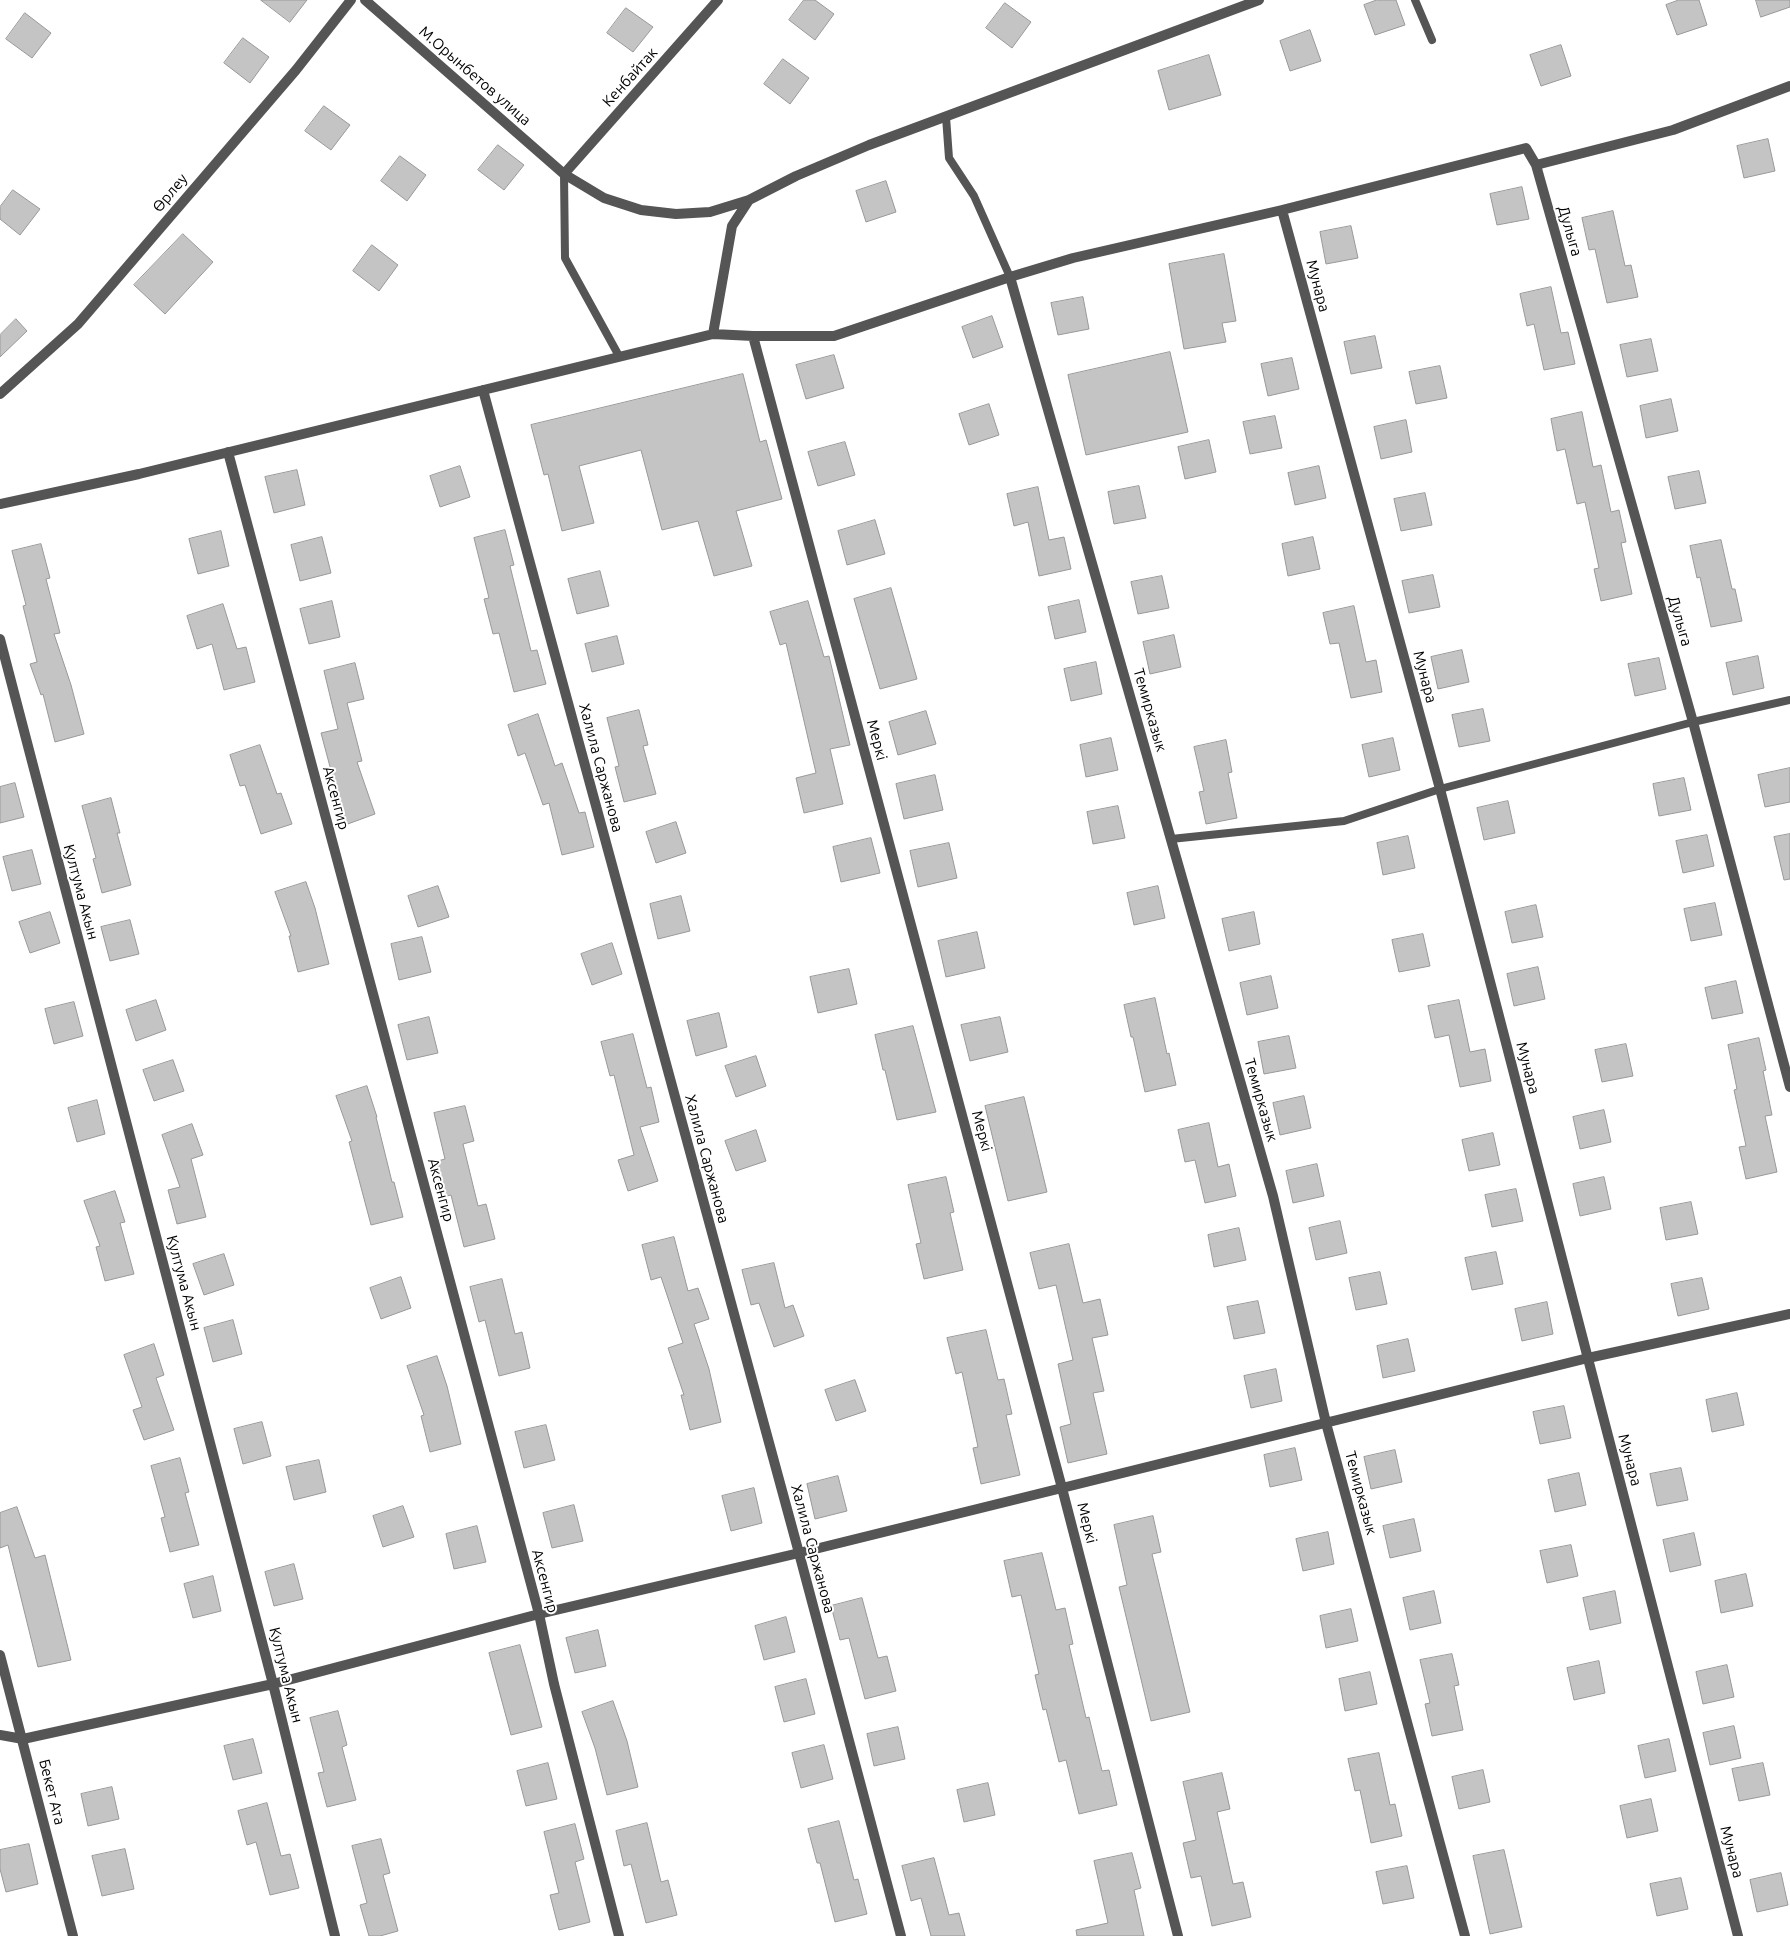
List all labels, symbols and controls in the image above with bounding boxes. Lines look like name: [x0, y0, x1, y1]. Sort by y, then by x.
street label: М.Орынбетов улица: [415, 23, 535, 129]
street label: Кенбайтак: [599, 44, 661, 110]
street label: Өрлеу: [149, 170, 191, 216]
street label: Дулыга: [1554, 204, 1586, 258]
street label: Мунара: [1302, 258, 1334, 314]
street label: Дулыга: [1664, 594, 1696, 648]
street label: Мунара: [1409, 649, 1441, 705]
street label: Темирказык: [1129, 666, 1171, 754]
street label: Халила Саржанова: [575, 702, 627, 834]
street label: Меркі: [863, 718, 891, 762]
street label: Аксенгир: [319, 764, 353, 832]
street label: Култума Акын: [60, 842, 102, 942]
street label: Мунара: [1512, 1040, 1544, 1096]
street label: Темирказык: [1240, 1056, 1282, 1144]
street label: Халила Саржанова: [681, 1093, 733, 1225]
street label: Меркі: [968, 1109, 996, 1153]
street label: Аксенгир: [424, 1156, 458, 1224]
street label: Култума Акын: [163, 1233, 205, 1333]
street label: Мунара: [1614, 1432, 1646, 1488]
street label: Темирказык: [1341, 1449, 1381, 1537]
street label: Халила Саржанова: [787, 1483, 839, 1615]
street label: Меркі: [1073, 1501, 1101, 1545]
street label: Аксенгир: [528, 1547, 562, 1615]
street label: Култума Акын: [265, 1625, 307, 1725]
street label: Бекет Ата: [35, 1757, 69, 1827]
street label: Мунара: [1716, 1824, 1748, 1880]

